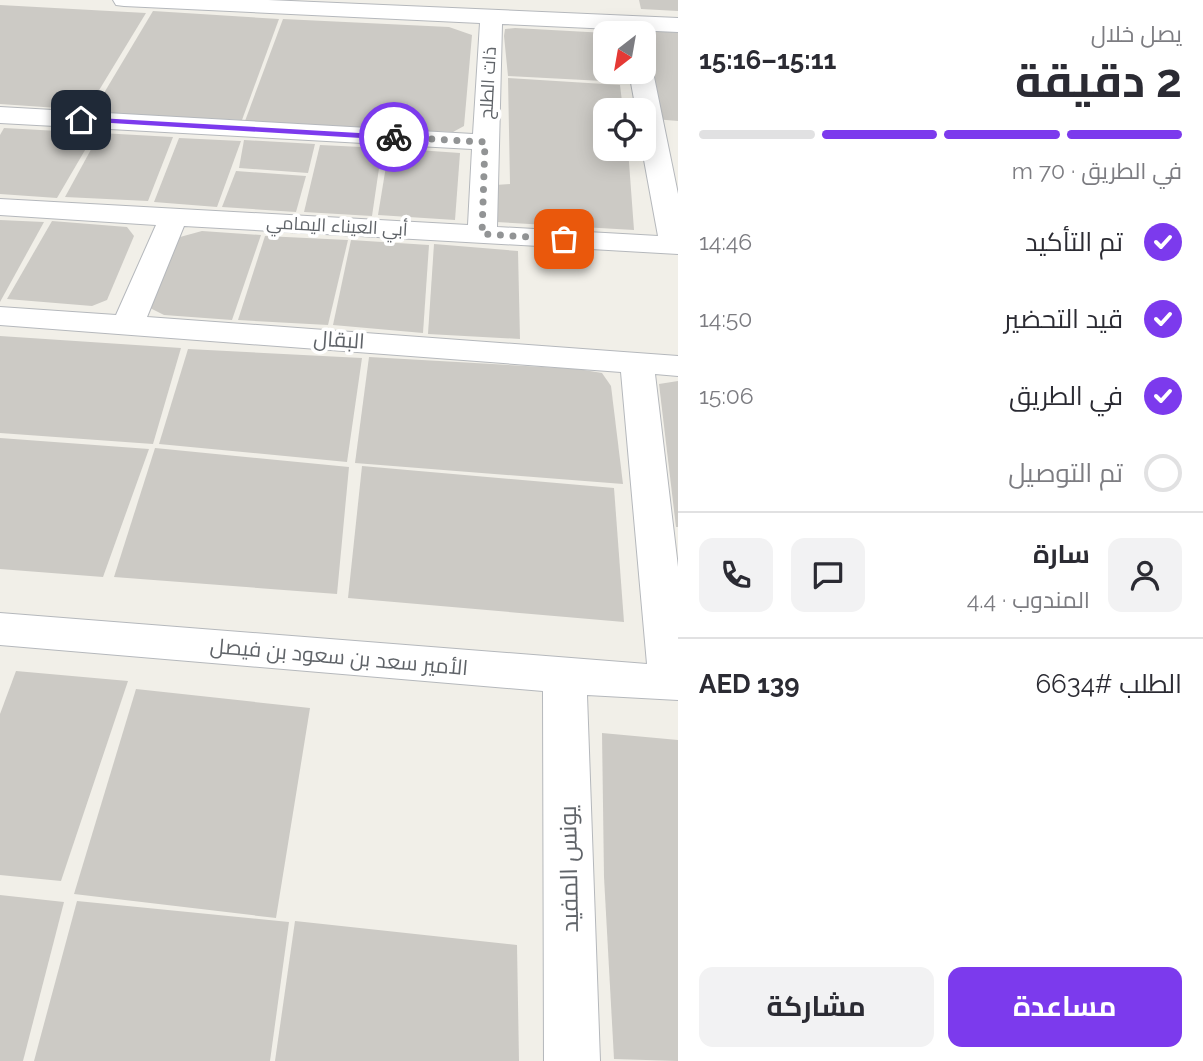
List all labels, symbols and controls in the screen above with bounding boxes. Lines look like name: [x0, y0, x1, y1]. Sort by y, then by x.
text: يصل خلال: [1091, 20, 1182, 47]
north arrow: [593, 21, 656, 84]
map controls: [593, 21, 656, 161]
text: 15:11–15:16: [699, 45, 836, 75]
street label: ذات الطلح: [475, 46, 502, 120]
text: 2 دقيقة: [1015, 54, 1182, 108]
pin: [51, 90, 111, 150]
button: locate: [593, 98, 656, 161]
icon: home: [62, 101, 100, 139]
courier: [359, 102, 429, 172]
icon: bike: [375, 118, 413, 156]
text: في الطريق · 70 m: [1012, 157, 1182, 184]
pin: [534, 209, 594, 269]
street label: أبي العيناء اليمامي: [266, 211, 408, 244]
icon: bag: [545, 220, 583, 258]
icon: check: [1144, 223, 1182, 261]
text: تم التأكيد: [1025, 227, 1123, 257]
text: 14:46: [699, 228, 752, 255]
icon: check: [1144, 300, 1182, 338]
text: قيد التحضير: [1004, 304, 1123, 334]
text: 14:50: [699, 305, 752, 332]
street label: البقال: [313, 325, 365, 355]
icon: check: [1144, 377, 1182, 415]
text: في الطريق: [1009, 381, 1123, 411]
text: 15:06: [699, 382, 754, 409]
text: تم التوصيل: [1008, 458, 1123, 488]
button: phone: [699, 538, 773, 612]
button: chat: [791, 538, 865, 612]
button: person: [1108, 538, 1182, 612]
text: سارة: [1033, 539, 1090, 569]
text: المندوب · 4.4: [967, 586, 1090, 613]
street label: الأمير سعد بن سعود بن فيصل: [209, 633, 469, 681]
text: AED 139: [699, 669, 800, 699]
text: الطلب #6634: [1035, 669, 1182, 699]
street label: يونس المفيد: [553, 805, 584, 933]
button: مشاركة: [699, 967, 934, 1047]
button: مساعدة: [948, 967, 1182, 1047]

